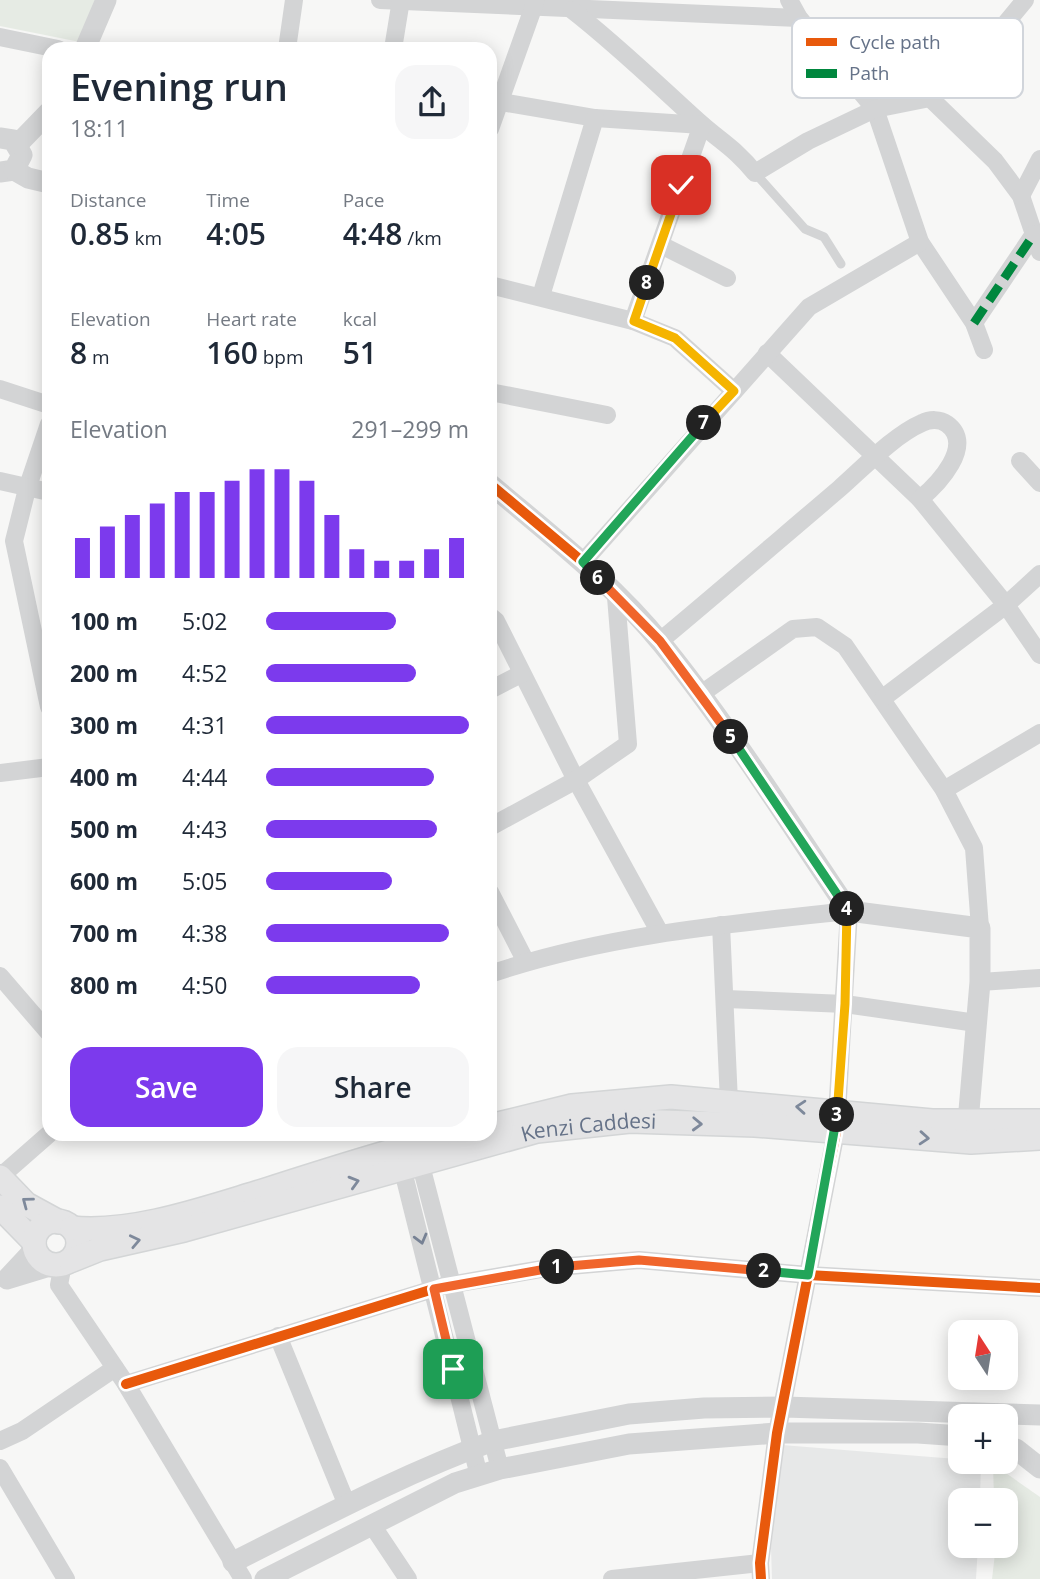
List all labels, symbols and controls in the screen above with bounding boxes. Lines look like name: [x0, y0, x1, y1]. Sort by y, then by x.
legend: [792, 18, 1023, 98]
text: Cycle path: [849, 29, 941, 55]
text: Evening run: [70, 60, 288, 112]
text: Path: [849, 60, 889, 86]
button: share: [395, 65, 469, 139]
text: 18:11: [70, 112, 129, 144]
pin: [651, 155, 711, 215]
icon: check: [662, 166, 700, 204]
text: Distance: [70, 187, 146, 213]
text: Time: [206, 187, 250, 213]
text: Pace: [343, 187, 384, 213]
text: 0.85: [70, 213, 130, 254]
text: 4:05: [206, 213, 266, 254]
text: 4:48: [343, 213, 402, 254]
text: km: [130, 225, 162, 251]
text: /km: [402, 225, 442, 251]
pin: 8: [630, 266, 664, 300]
text: 8: [641, 269, 652, 295]
text: Elevation: [70, 306, 151, 332]
text: Heart rate: [206, 306, 297, 332]
text: kcal: [343, 306, 377, 332]
text: 8: [70, 332, 87, 373]
text: 160: [206, 332, 258, 373]
text: 51: [343, 332, 377, 373]
text: m: [87, 344, 110, 370]
text: bpm: [258, 344, 304, 370]
pin: 7: [686, 406, 722, 440]
text: 7: [698, 409, 709, 435]
text: Elevation: [70, 413, 168, 445]
text: 291–299 m: [351, 413, 469, 445]
pin: 6: [580, 560, 616, 596]
text: 6: [592, 564, 603, 590]
text: 100 m: [70, 605, 138, 637]
text: 5:02: [182, 605, 228, 637]
text: 200 m: [70, 657, 138, 689]
text: 4:52: [182, 657, 228, 689]
text: 300 m: [70, 709, 138, 741]
text: 4:31: [182, 709, 228, 741]
pin: 5: [714, 720, 748, 754]
text: 5: [725, 723, 736, 749]
text: 400 m: [70, 761, 138, 793]
text: 4:44: [182, 761, 228, 793]
text: 500 m: [70, 813, 138, 845]
text: 4:43: [182, 813, 228, 845]
text: 600 m: [70, 865, 138, 897]
text: 5:05: [182, 865, 228, 897]
pin: 4: [830, 892, 864, 926]
text: 4: [841, 895, 852, 921]
text: 700 m: [70, 917, 138, 949]
text: 4:38: [182, 917, 228, 949]
text: 800 m: [70, 969, 138, 1001]
text: 4:50: [182, 969, 228, 1001]
button: Save: [70, 1047, 263, 1127]
button: Share: [277, 1047, 469, 1127]
pin: 3: [820, 1098, 854, 1132]
one-way arrow: [795, 1100, 806, 1115]
text: 3: [831, 1101, 842, 1127]
street label: Kenzi Caddesi: [518, 1106, 657, 1148]
one-way arrow: [692, 1116, 703, 1131]
one-way arrow: [919, 1130, 930, 1145]
one-way arrow: [348, 1175, 360, 1190]
one-way arrow: [23, 1198, 35, 1211]
one-way arrow: [413, 1233, 427, 1245]
one-way arrow: [129, 1235, 141, 1250]
pin: 1: [540, 1250, 574, 1284]
text: 1: [551, 1253, 562, 1279]
pin: 2: [746, 1254, 782, 1288]
text: 2: [758, 1257, 769, 1283]
north arrow: [948, 1320, 1018, 1390]
map controls: [948, 1320, 1018, 1558]
pin: [423, 1339, 483, 1399]
icon: arrive: [434, 1350, 472, 1388]
button: +: [948, 1404, 1018, 1474]
button: −: [948, 1488, 1018, 1558]

